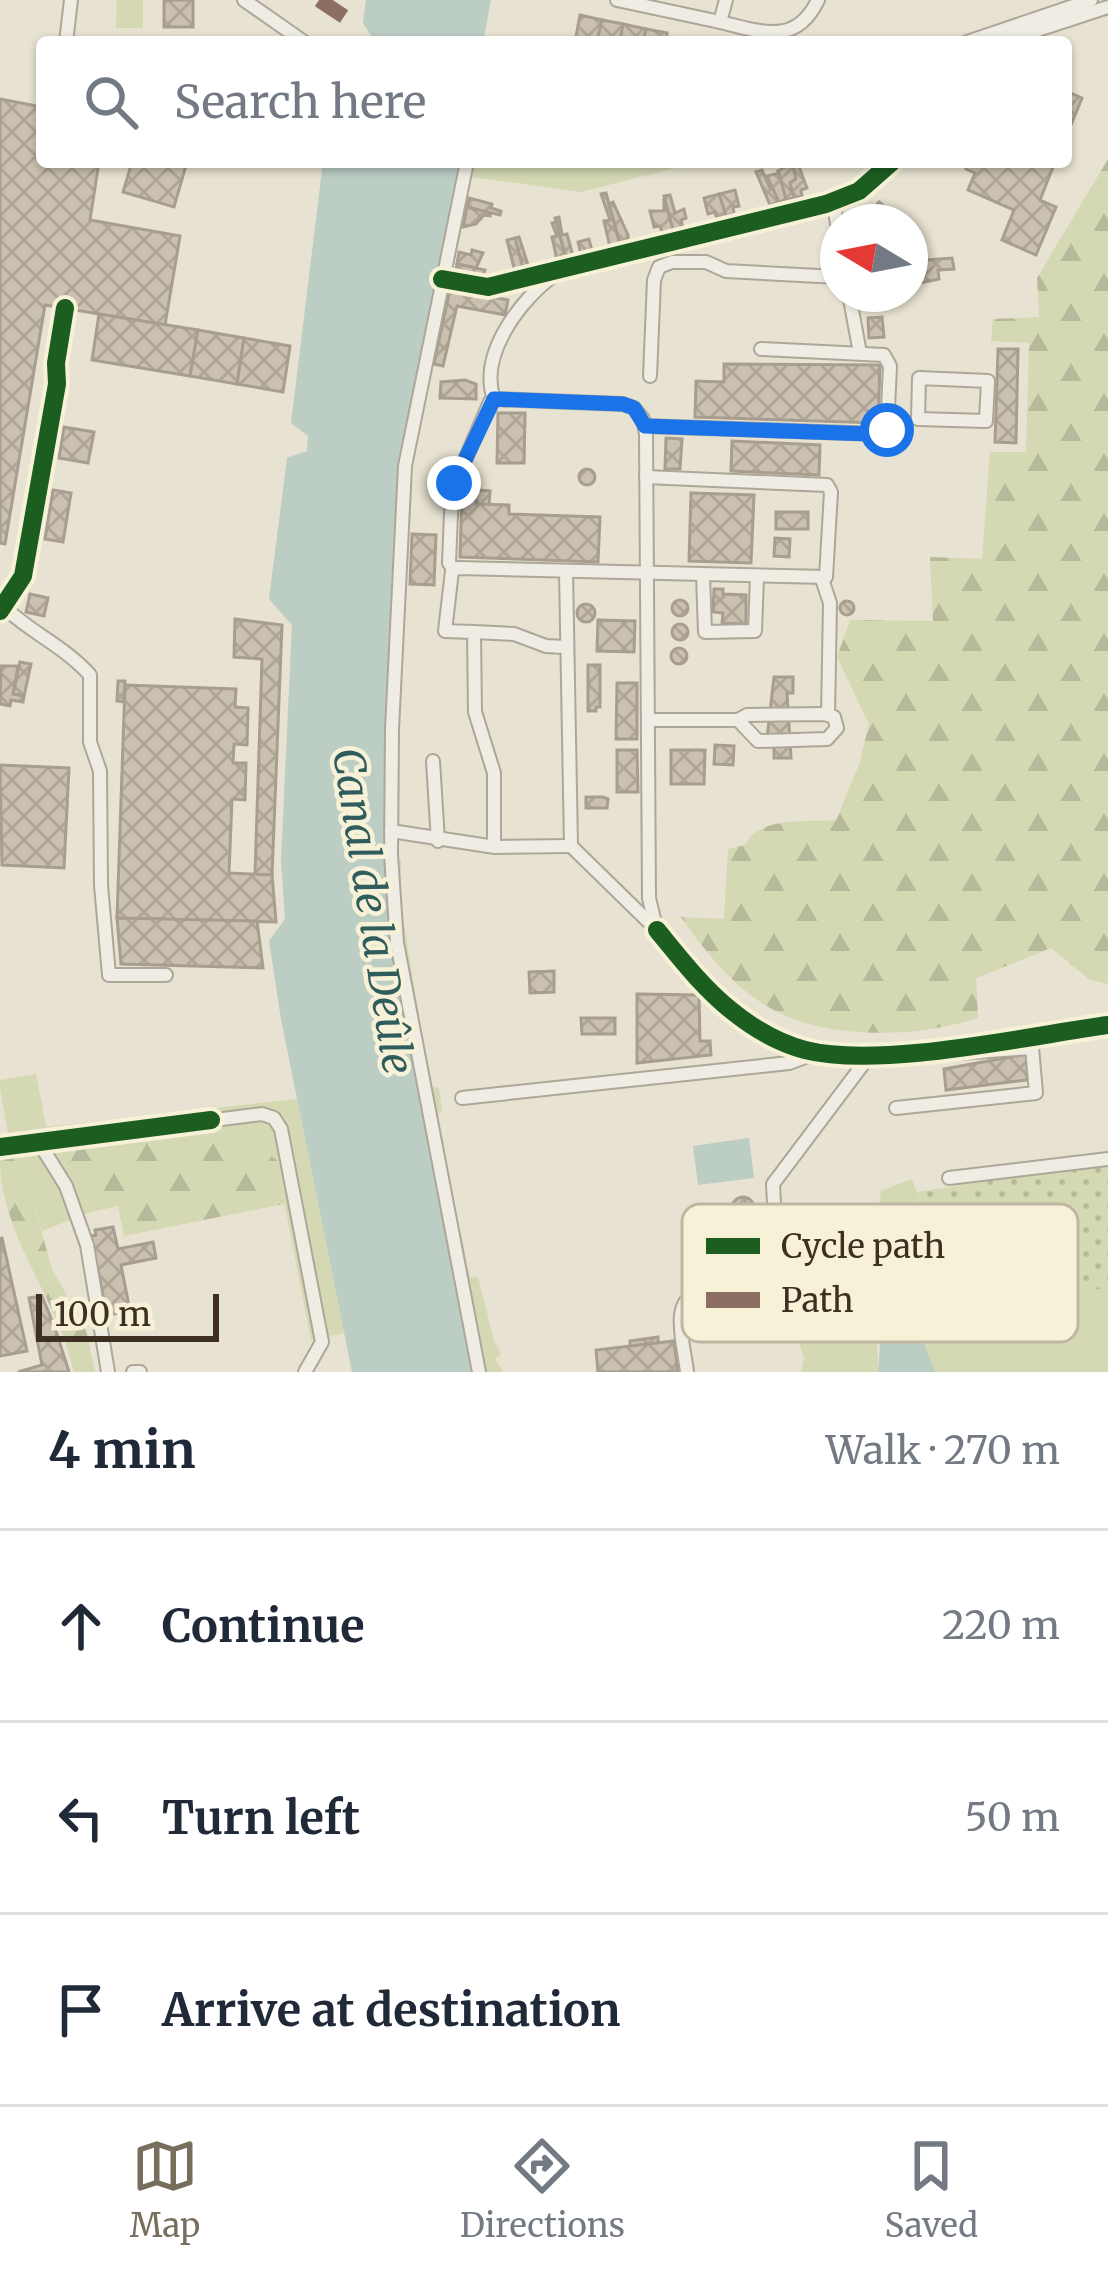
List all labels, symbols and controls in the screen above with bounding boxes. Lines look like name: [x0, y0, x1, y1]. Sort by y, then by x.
search box: [36, 36, 1072, 168]
icon: search: [78, 69, 144, 135]
text: Search here: [174, 74, 426, 130]
north arrow: [820, 204, 928, 312]
route start: [860, 403, 914, 457]
route end: [427, 456, 481, 510]
water label: Canal de la Deûle: [322, 744, 424, 1078]
legend: [682, 1204, 1078, 1342]
text: Cycle path: [781, 1226, 945, 1267]
text: Path: [781, 1280, 854, 1321]
scale bar: [36, 1288, 219, 1341]
text: 100 m: [54, 1294, 151, 1335]
text: 4 min: [48, 1418, 196, 1482]
text: Walk · 270 m: [826, 1426, 1060, 1475]
icon: ahead: [48, 1593, 114, 1659]
text: Continue: [162, 1598, 364, 1654]
text: 220 m: [942, 1601, 1060, 1650]
icon: left: [48, 1785, 114, 1851]
text: Turn left: [162, 1790, 360, 1846]
text: 50 m: [965, 1793, 1060, 1842]
icon: arrive: [48, 1977, 114, 2043]
text: Arrive at destination: [162, 1982, 620, 2038]
tab: Map: [130, 2133, 200, 2246]
tab: Directions: [460, 2133, 625, 2246]
tab: Saved: [885, 2133, 978, 2246]

